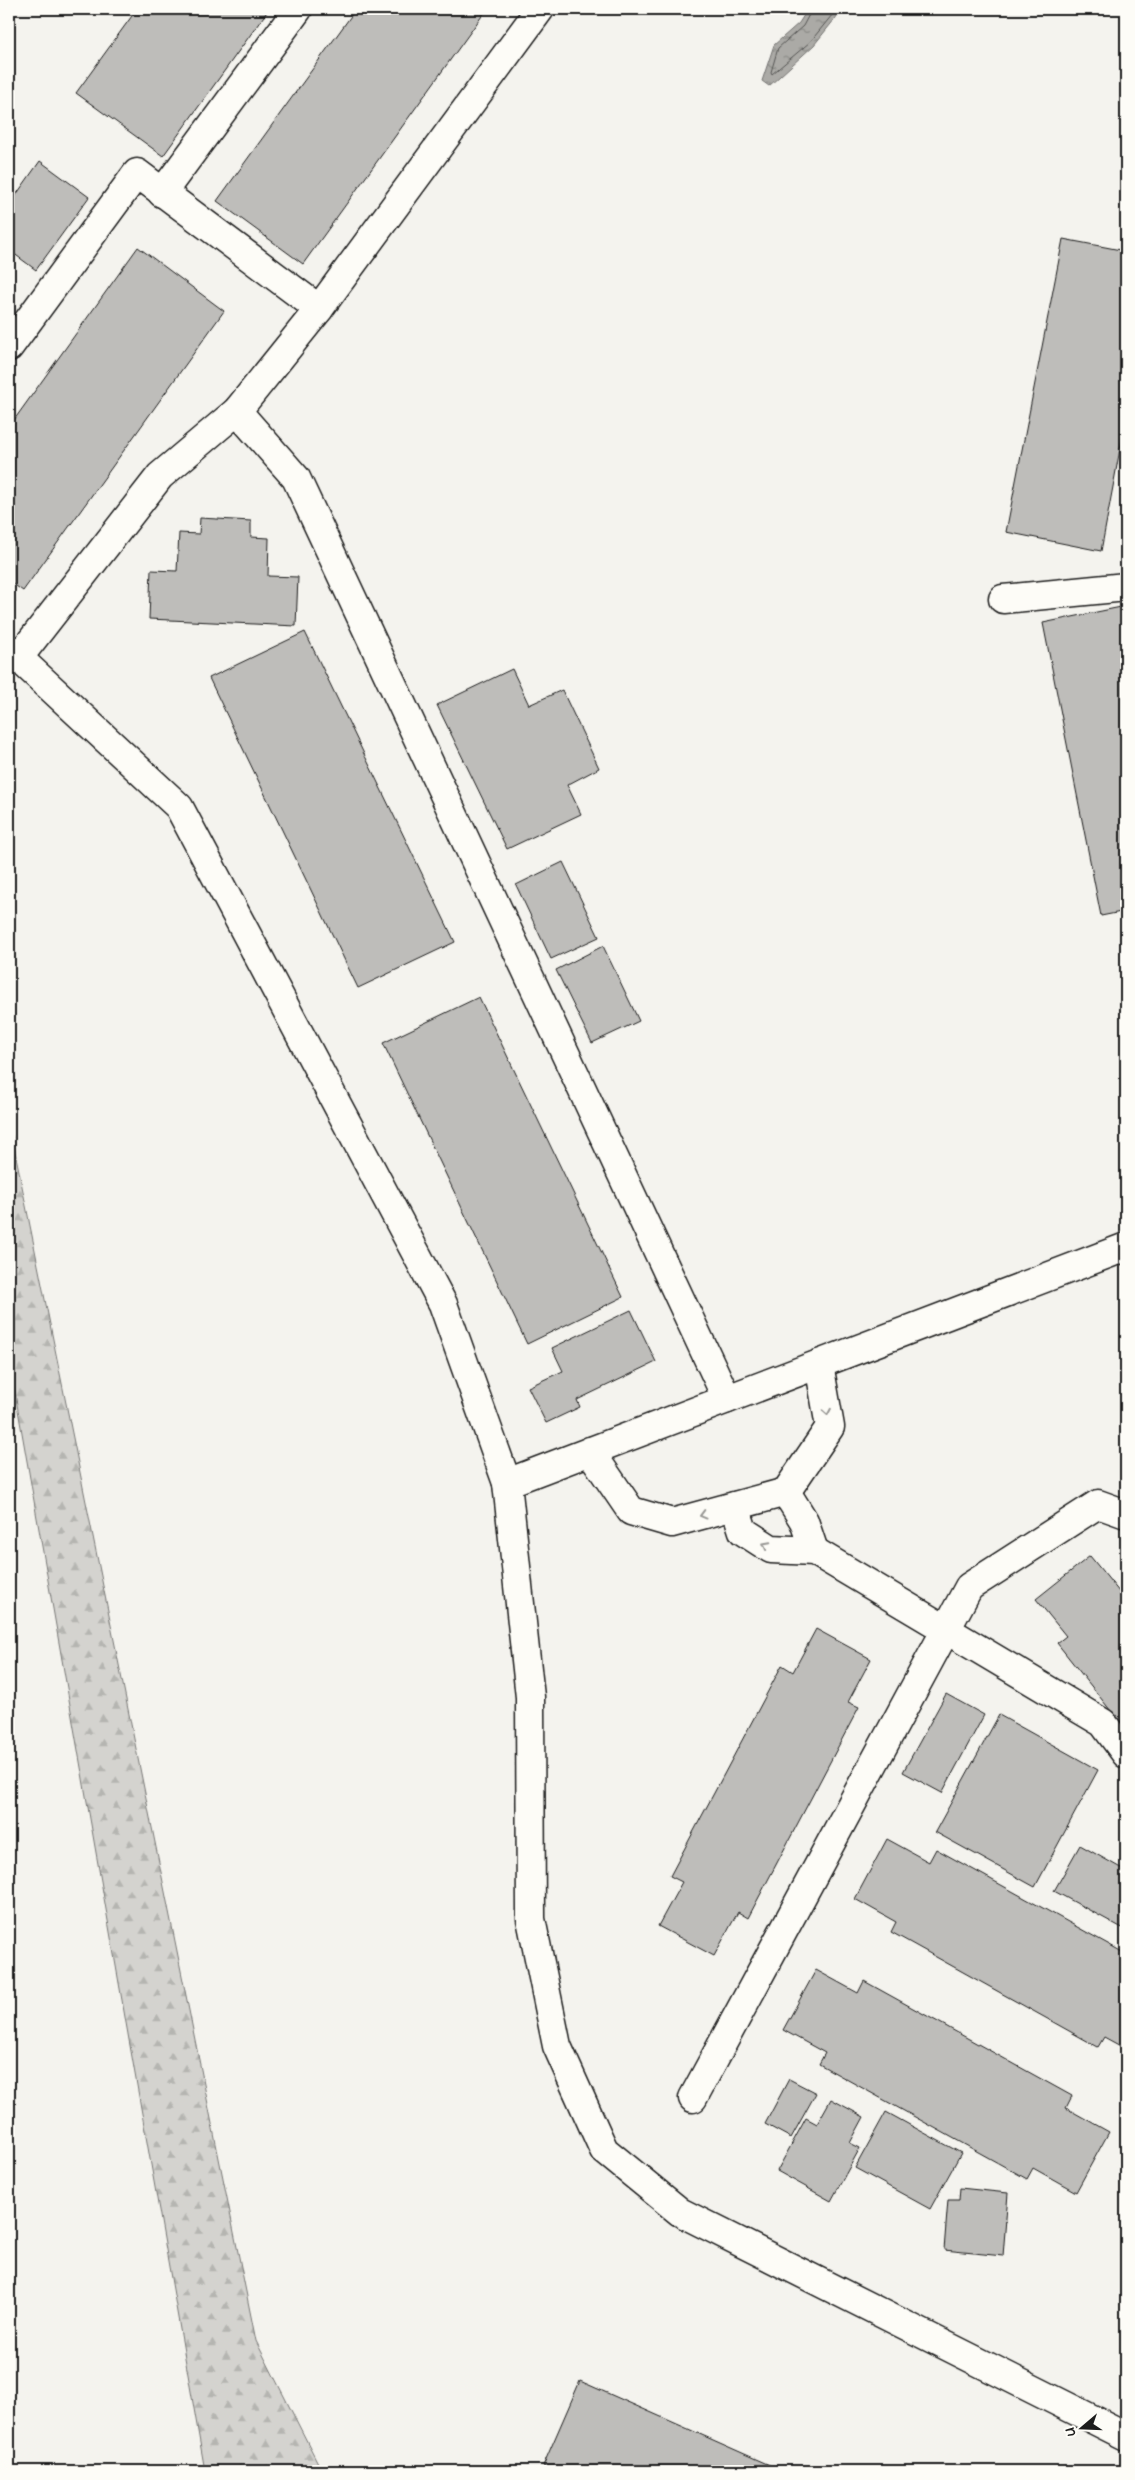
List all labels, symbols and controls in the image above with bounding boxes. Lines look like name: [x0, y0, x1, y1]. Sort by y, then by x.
one-way arrow: [822, 1407, 832, 1416]
one-way arrow: [699, 1509, 707, 1519]
one-way arrow: [763, 1541, 772, 1551]
north arrow: [1058, 2402, 1108, 2452]
text: U: [1060, 2425, 1081, 2439]

